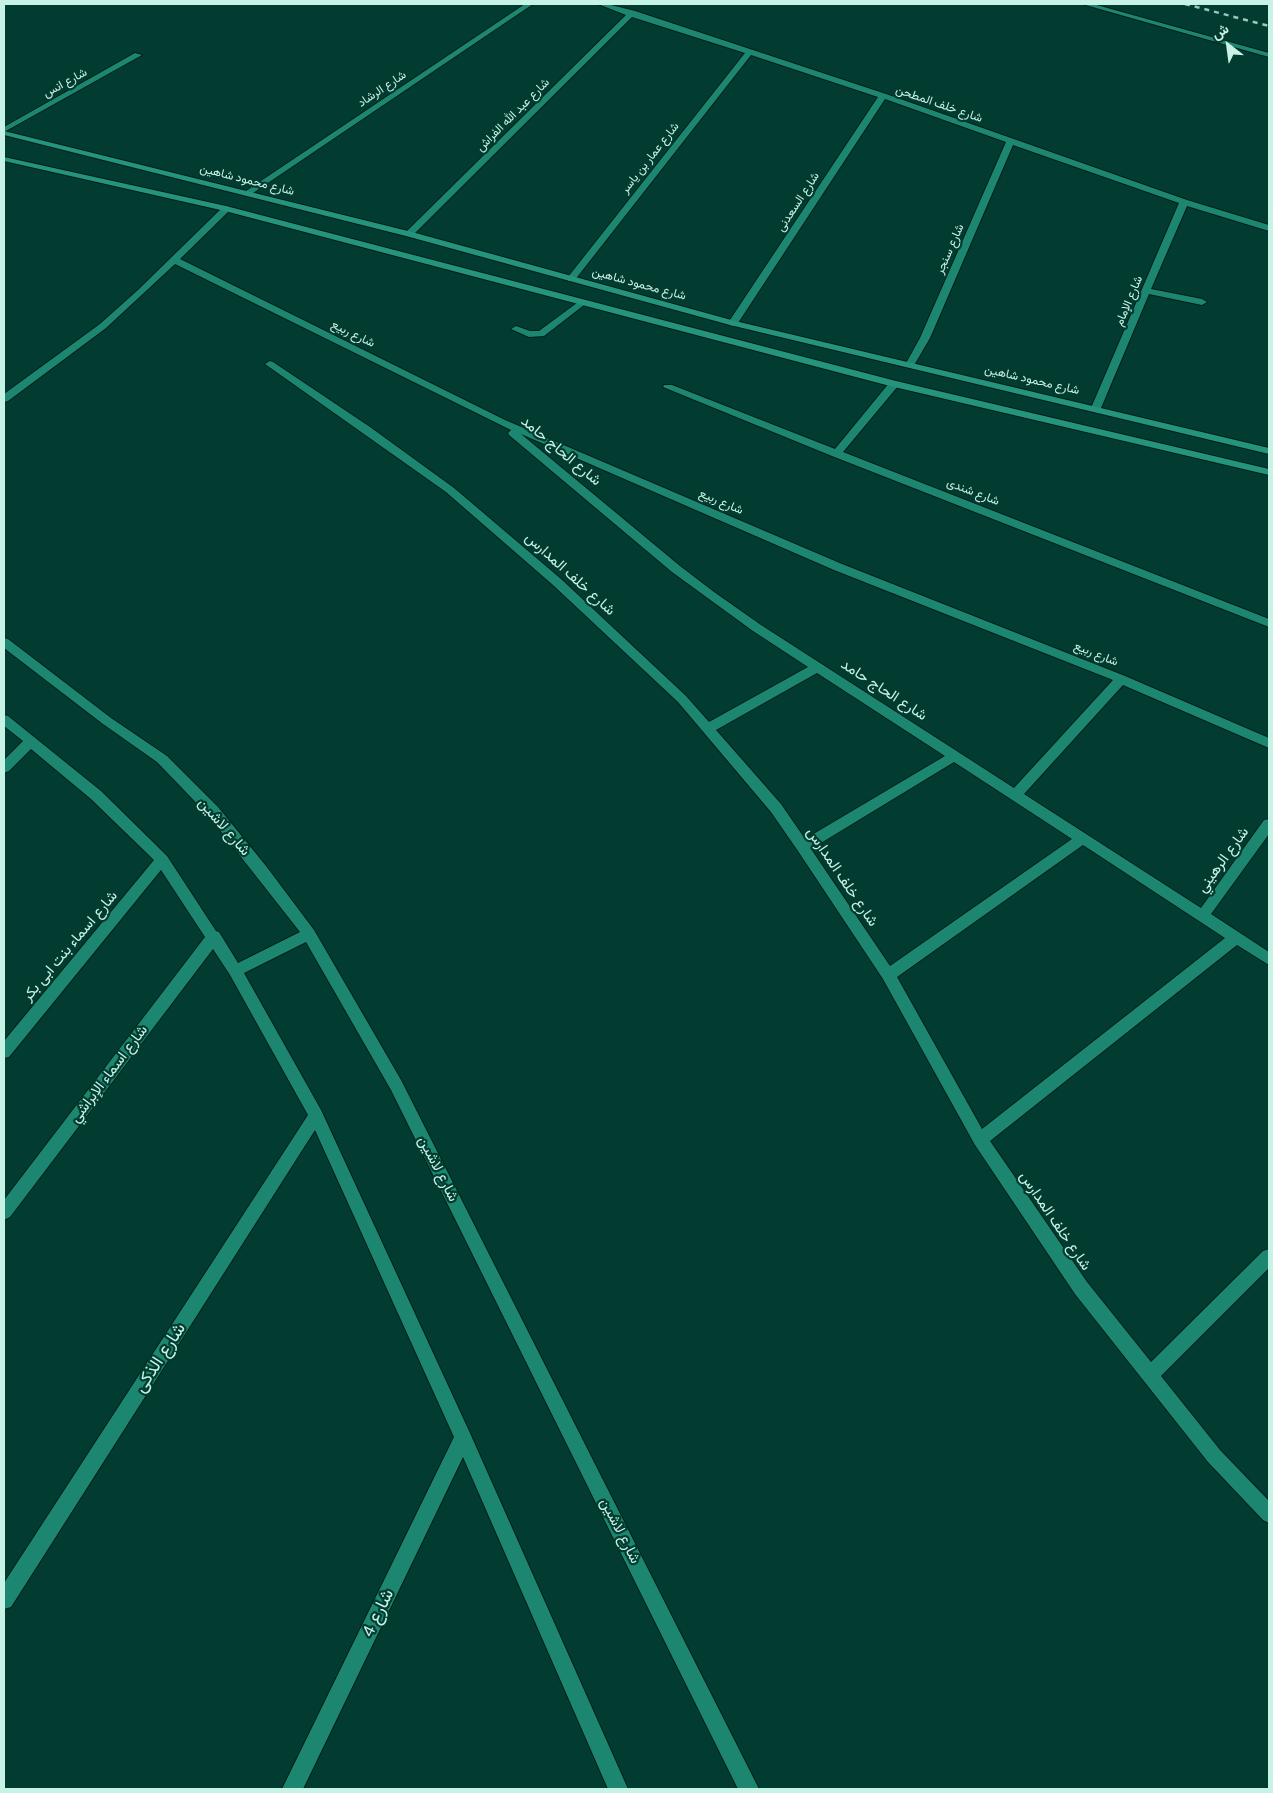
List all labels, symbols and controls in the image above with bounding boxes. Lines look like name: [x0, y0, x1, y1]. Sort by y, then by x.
north arrow: [1203, 20, 1253, 70]
text: ش: [1209, 20, 1232, 43]
street label: شارع انس: [41, 65, 89, 101]
street label: شارع الرشاد: [355, 68, 409, 110]
street label: شارع عبد الله الفراش: [473, 75, 553, 155]
street label: شارع خلف المطحن: [894, 82, 984, 126]
street label: شارع عمار بن ياسر: [618, 120, 682, 196]
street label: شارع محمود شاهين: [198, 161, 296, 199]
street label: شارع السعدنى: [773, 170, 823, 234]
street label: شارع سنجر: [933, 222, 967, 276]
street label: شارع محمود شاهين: [590, 265, 688, 303]
street label: شارع الإمام: [1112, 274, 1146, 328]
street label: شارع ربيع: [329, 317, 377, 351]
street label: شارع محمود شاهين: [983, 362, 1081, 398]
street label: شارع الحاج حامد: [517, 412, 605, 490]
street label: شارع شندى: [945, 475, 1001, 509]
street label: شارع ربيع: [697, 486, 745, 518]
street label: شارع خلف المدارس: [521, 529, 619, 619]
street label: شارع ربيع: [1072, 639, 1120, 669]
street label: شارع الحاج حامد: [837, 655, 931, 725]
street label: شارع لاشين: [194, 794, 254, 860]
street label: شارع خلف المدارس: [802, 824, 882, 930]
street label: شارع الرهيني: [1193, 824, 1253, 896]
street label: شارع اسماء بنت ابى بكر: [19, 887, 121, 1005]
street label: شارع اسماء الإبراشي: [66, 1022, 152, 1126]
street label: شارع لاشين: [414, 1133, 462, 1205]
street label: شارع خلف المدارس: [1015, 1168, 1095, 1274]
street label: شارع الذكى: [129, 1319, 191, 1397]
street label: شارع لاشين: [596, 1495, 644, 1567]
street label: شارع 4: [357, 1586, 399, 1640]

